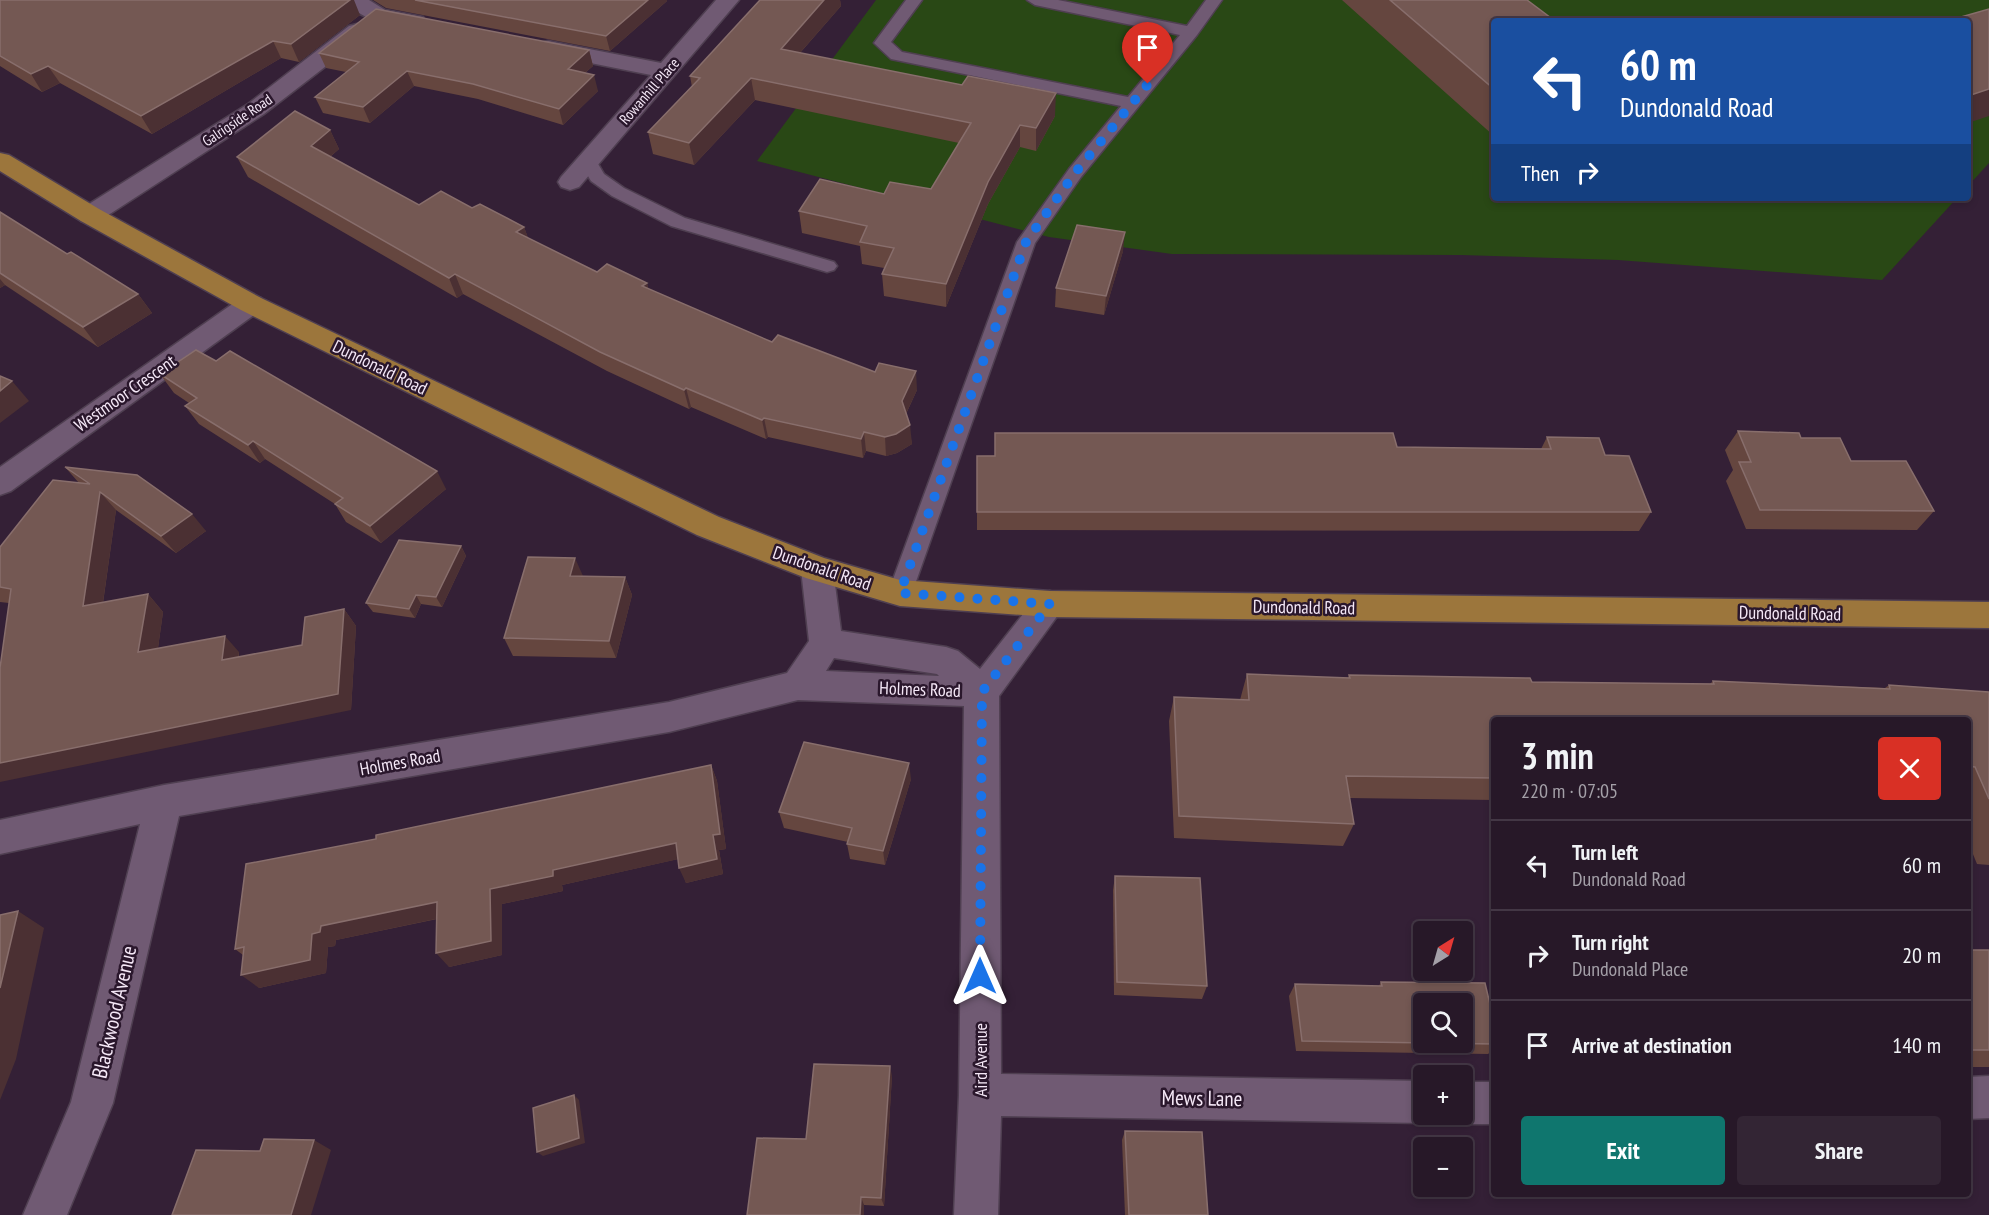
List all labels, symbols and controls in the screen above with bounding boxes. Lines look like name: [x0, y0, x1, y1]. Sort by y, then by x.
pin: [1122, 22, 1173, 84]
icon: arrive: [1131, 31, 1164, 64]
text: 60 m: [1620, 37, 1697, 92]
icon: left: [1521, 42, 1599, 120]
street label: Rowanhill Place: [615, 54, 683, 128]
street label: Galrigside Road: [198, 90, 276, 150]
text: Dundonald Road: [1620, 90, 1774, 124]
icon: right: [1571, 156, 1604, 189]
text: Then: [1521, 159, 1559, 187]
street label: Dundonald Road: [329, 334, 431, 400]
street label: Westmoor Crescent: [70, 349, 180, 436]
street label: Dundonald Road: [770, 540, 874, 596]
street label: Dundonald Road: [1253, 595, 1355, 619]
street label: Dundonald Road: [1739, 601, 1841, 625]
street label: Holmes Road: [879, 676, 961, 702]
text: 3 min: [1521, 732, 1594, 779]
button: close: [1878, 737, 1941, 800]
street label: Holmes Road: [358, 744, 442, 780]
text: 220 m · 07:05: [1521, 778, 1618, 804]
text: Turn left: [1572, 838, 1638, 866]
icon: left: [1521, 849, 1554, 882]
text: 60 m: [1902, 851, 1941, 879]
text: Dundonald Road: [1572, 866, 1686, 892]
north arrow: [1413, 921, 1473, 981]
map controls: [1413, 921, 1473, 1197]
text: Turn right: [1572, 928, 1649, 956]
icon: right: [1521, 939, 1554, 972]
text: 20 m: [1902, 941, 1941, 969]
street label: Blackwood Avenue: [86, 943, 142, 1081]
position arrow: [948, 944, 1012, 1008]
text: Dundonald Place: [1572, 956, 1688, 982]
button: search: [1413, 993, 1473, 1053]
street label: Aird Avenue: [969, 1023, 992, 1097]
icon: arrive: [1521, 1029, 1554, 1062]
text: Arrive at destination: [1572, 1031, 1732, 1059]
text: 140 m: [1892, 1031, 1941, 1059]
button: +: [1413, 1065, 1473, 1125]
street label: Mews Lane: [1161, 1084, 1243, 1112]
button: Exit: [1521, 1116, 1725, 1185]
button: Share: [1737, 1116, 1941, 1185]
button: −: [1413, 1137, 1473, 1197]

